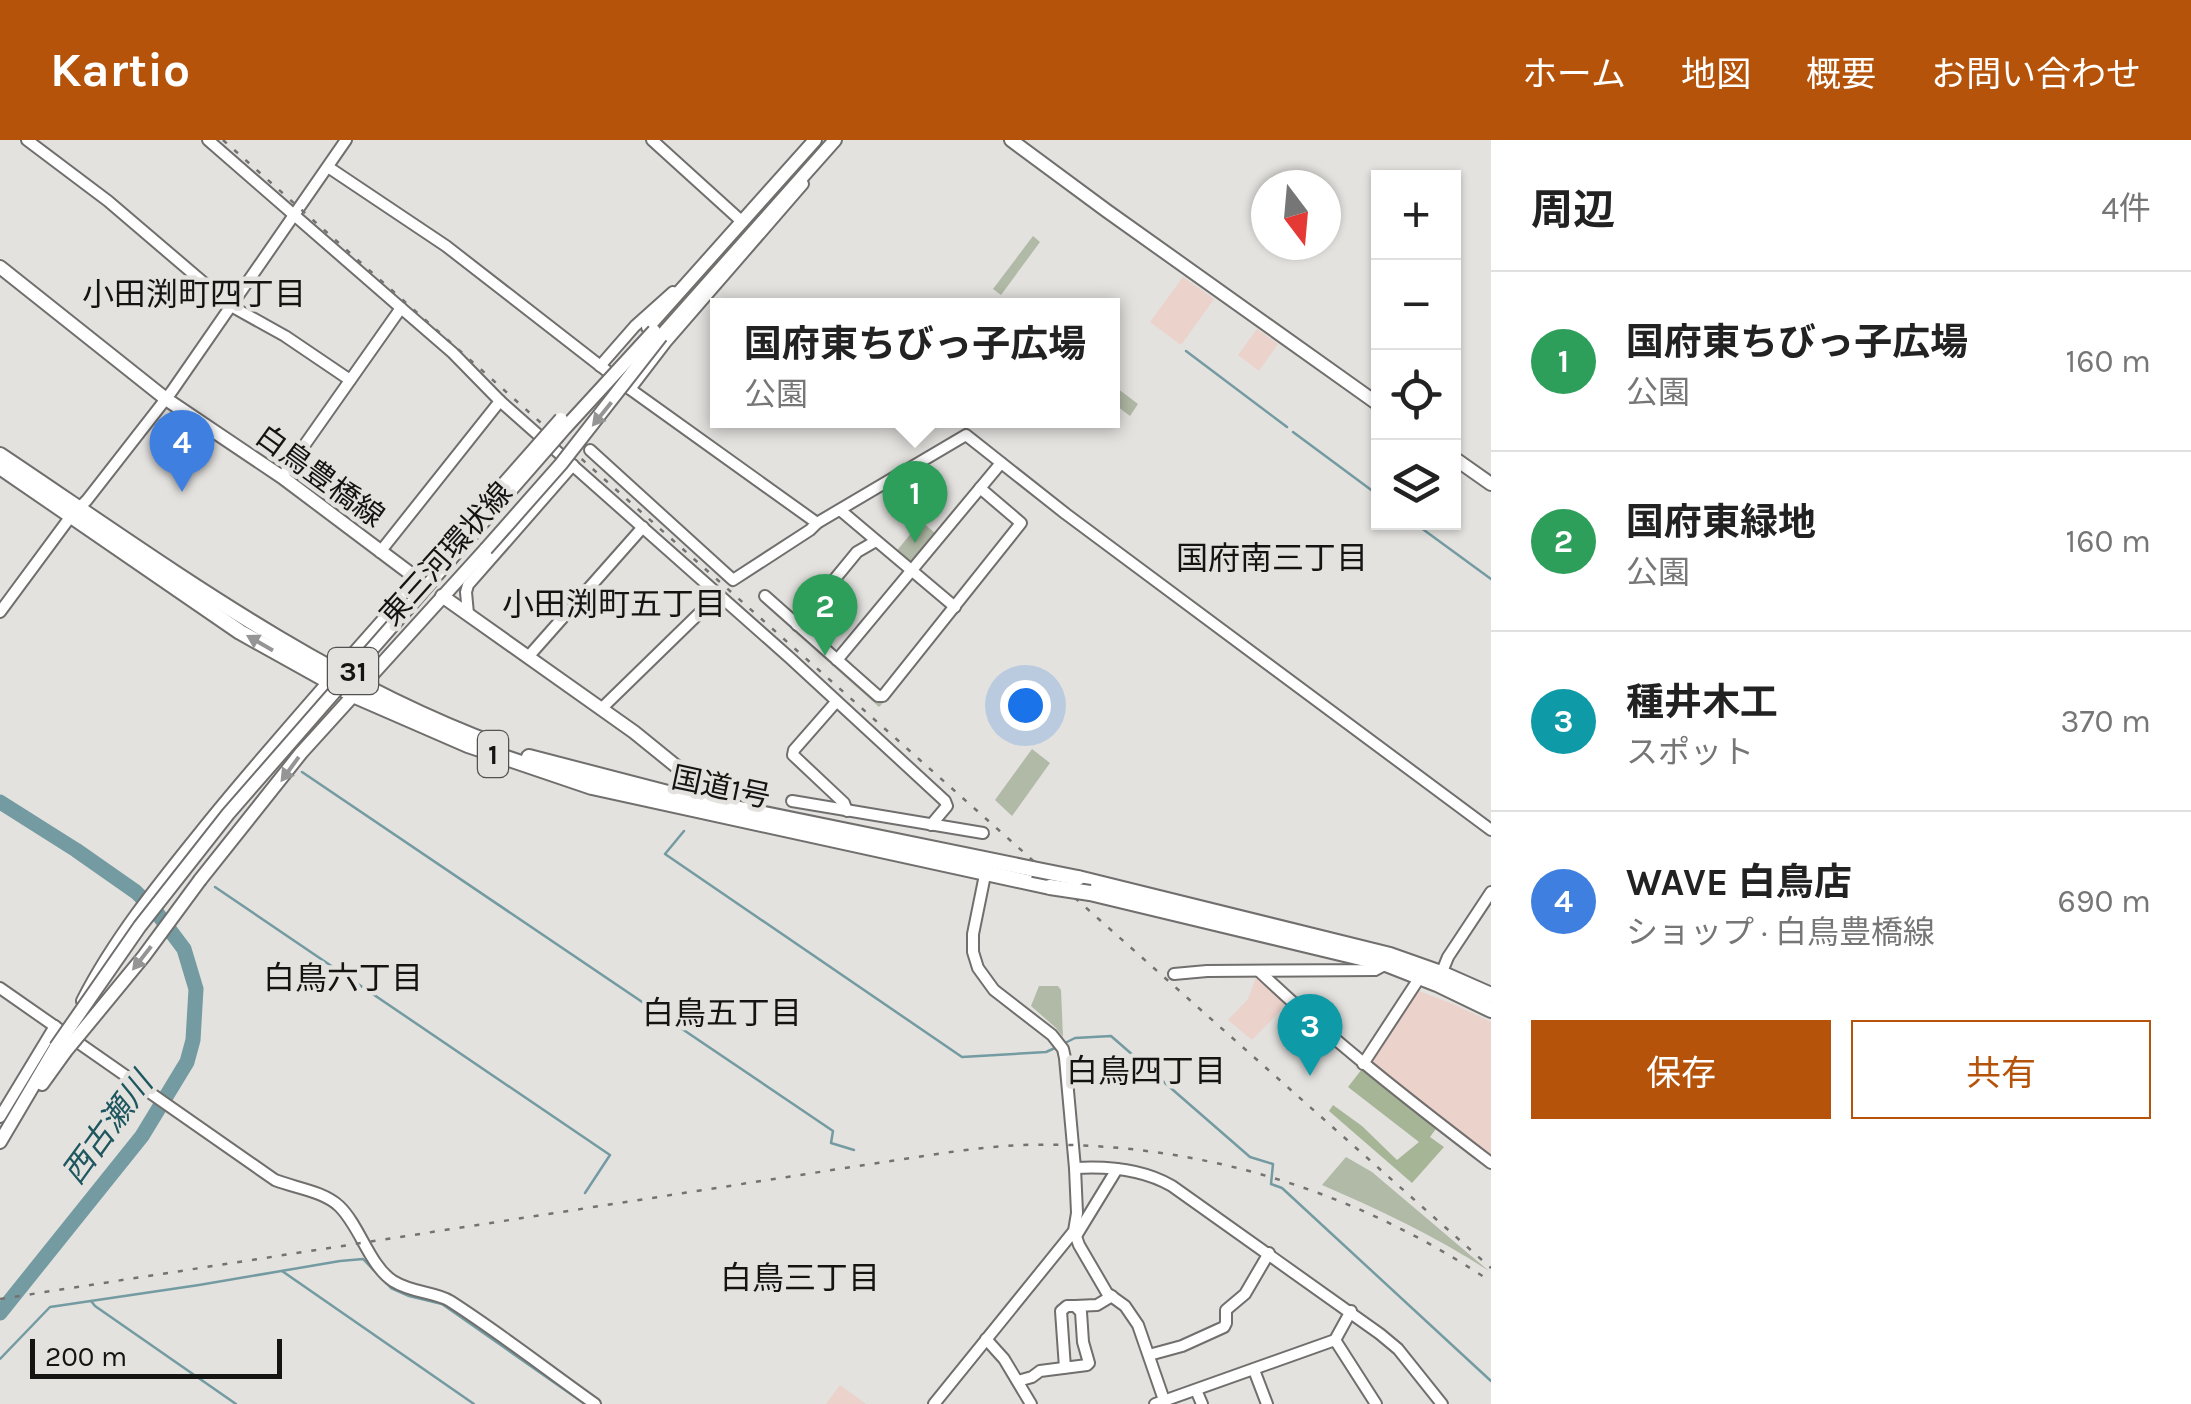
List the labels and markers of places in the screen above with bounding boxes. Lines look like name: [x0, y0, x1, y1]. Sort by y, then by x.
pin: 4: [150, 410, 214, 492]
pin: 1: [882, 460, 948, 543]
pin: 2: [792, 574, 858, 656]
pin: 3: [1278, 994, 1342, 1076]

